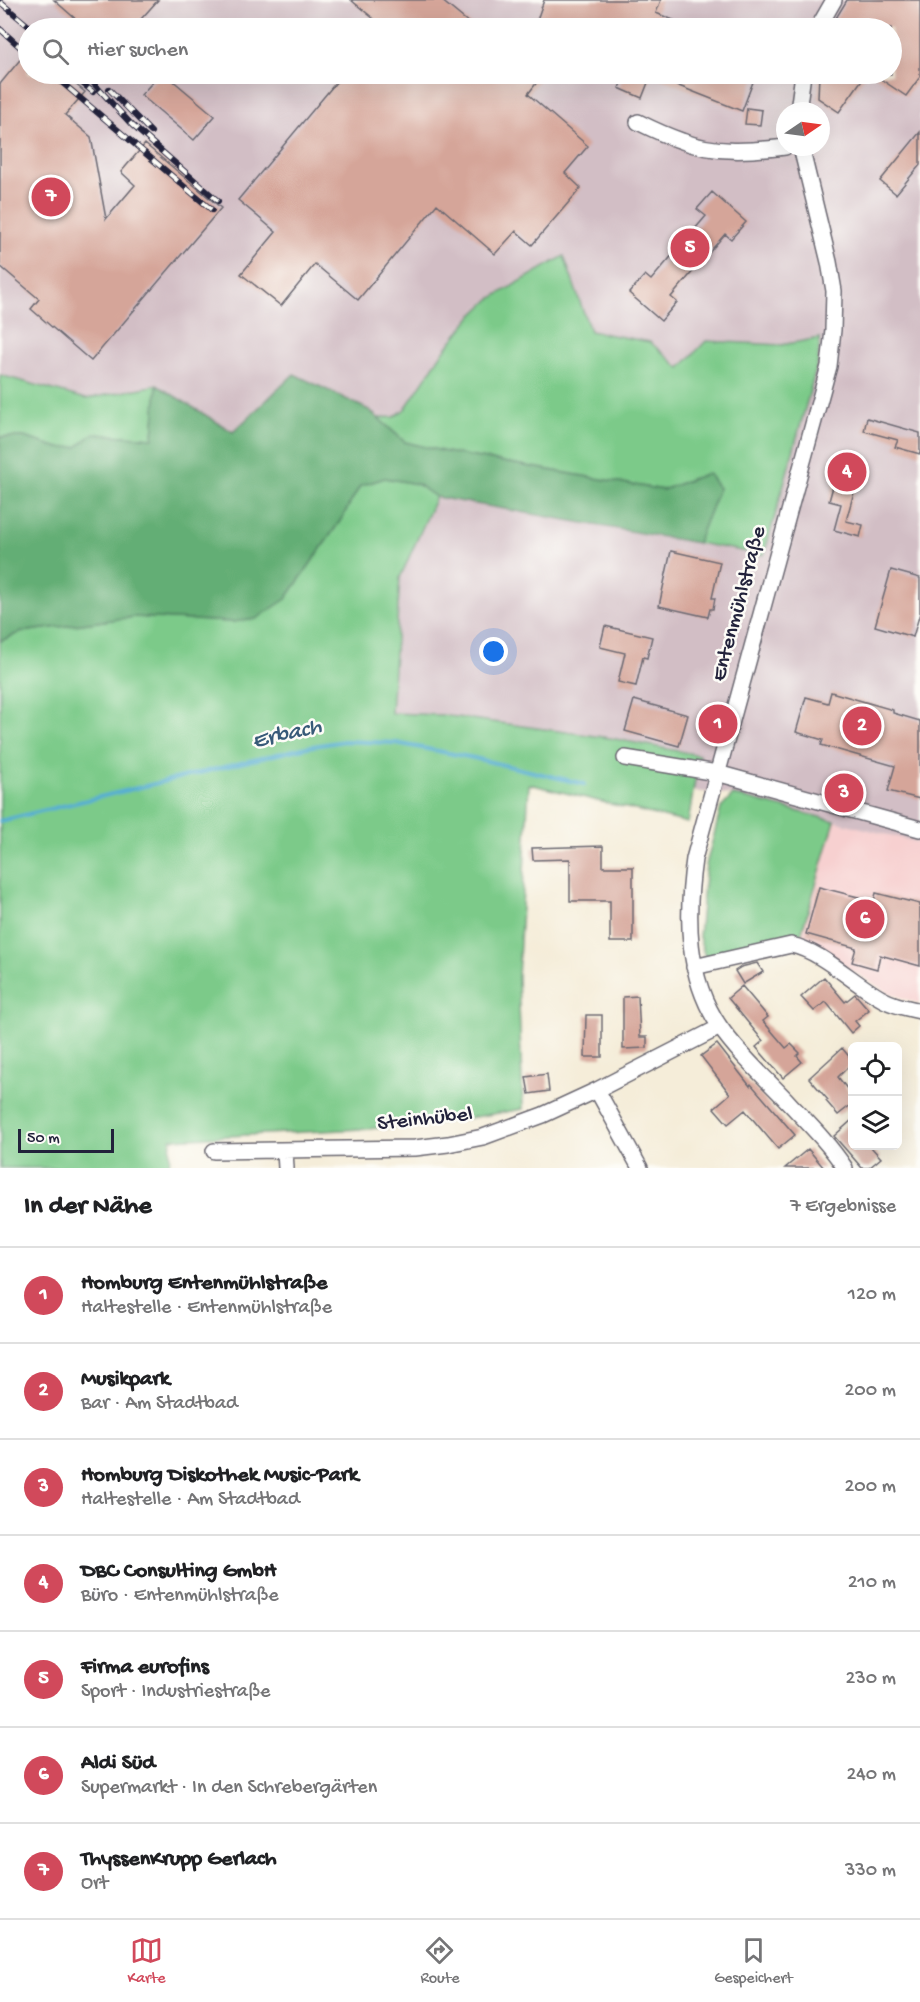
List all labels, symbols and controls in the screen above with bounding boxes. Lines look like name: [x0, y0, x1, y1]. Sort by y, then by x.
search box: [18, 18, 902, 84]
icon: search: [39, 35, 72, 68]
text: Hier suchen: [87, 38, 188, 64]
north arrow: [776, 102, 830, 156]
pin: 7: [32, 174, 70, 220]
pin: 5: [670, 226, 710, 270]
pin: 4: [828, 450, 866, 494]
street label: Entenmühlstraße: [707, 523, 773, 684]
your location: [479, 637, 508, 666]
pin: 1: [698, 702, 738, 746]
pin: 2: [842, 704, 882, 748]
water label: Erbach: [249, 713, 326, 757]
pin: 3: [824, 770, 864, 816]
pin: 6: [846, 896, 884, 942]
map controls: [848, 1042, 902, 1150]
button: locate: [848, 1042, 902, 1096]
button: layers: [848, 1096, 902, 1150]
street label: Steinhübel: [376, 1102, 474, 1138]
scale bar: [18, 1126, 114, 1154]
text: 50 m: [27, 1130, 60, 1149]
text: In der Nähe: [24, 1192, 152, 1223]
text: 7 Ergebnisse: [790, 1196, 896, 1219]
text: Homburg Entenmühlstraße: [81, 1271, 327, 1297]
text: 1: [39, 1284, 48, 1307]
text: 120 m: [848, 1284, 896, 1307]
text: Haltestelle · Entenmühlstraße: [81, 1297, 332, 1320]
text: Musikpark: [81, 1367, 170, 1393]
text: 2: [39, 1380, 48, 1403]
text: 200 m: [845, 1380, 896, 1403]
text: Bar · Am Stadtbad: [81, 1393, 238, 1416]
text: Homburg Diskothek Music-Park: [81, 1463, 358, 1489]
text: 3: [38, 1476, 49, 1499]
text: 200 m: [845, 1476, 896, 1499]
text: Haltestelle · Am Stadtbad: [81, 1489, 300, 1512]
text: DBC Consulting GmbH: [81, 1559, 276, 1585]
text: 4: [39, 1572, 48, 1595]
text: 210 m: [848, 1572, 896, 1595]
text: Büro · Entenmühlstraße: [81, 1585, 279, 1608]
text: Firma eurofins: [81, 1655, 209, 1681]
text: 5: [38, 1668, 49, 1691]
text: 230 m: [846, 1668, 896, 1691]
text: Sport · Industriestraße: [81, 1681, 270, 1704]
text: Aldi Süd: [81, 1751, 155, 1777]
text: 6: [38, 1764, 49, 1787]
text: 240 m: [846, 1764, 896, 1787]
text: Supermarkt · In den Schrebergärten: [81, 1777, 377, 1800]
text: ThyssenKrupp Gerlach: [81, 1847, 277, 1873]
text: 7: [38, 1860, 49, 1883]
text: 330 m: [845, 1860, 896, 1883]
text: Ort: [81, 1873, 108, 1896]
tab: Karte: [127, 1934, 166, 1989]
tab: Route: [420, 1934, 459, 1989]
tab: Gespeichert: [714, 1934, 793, 1989]

